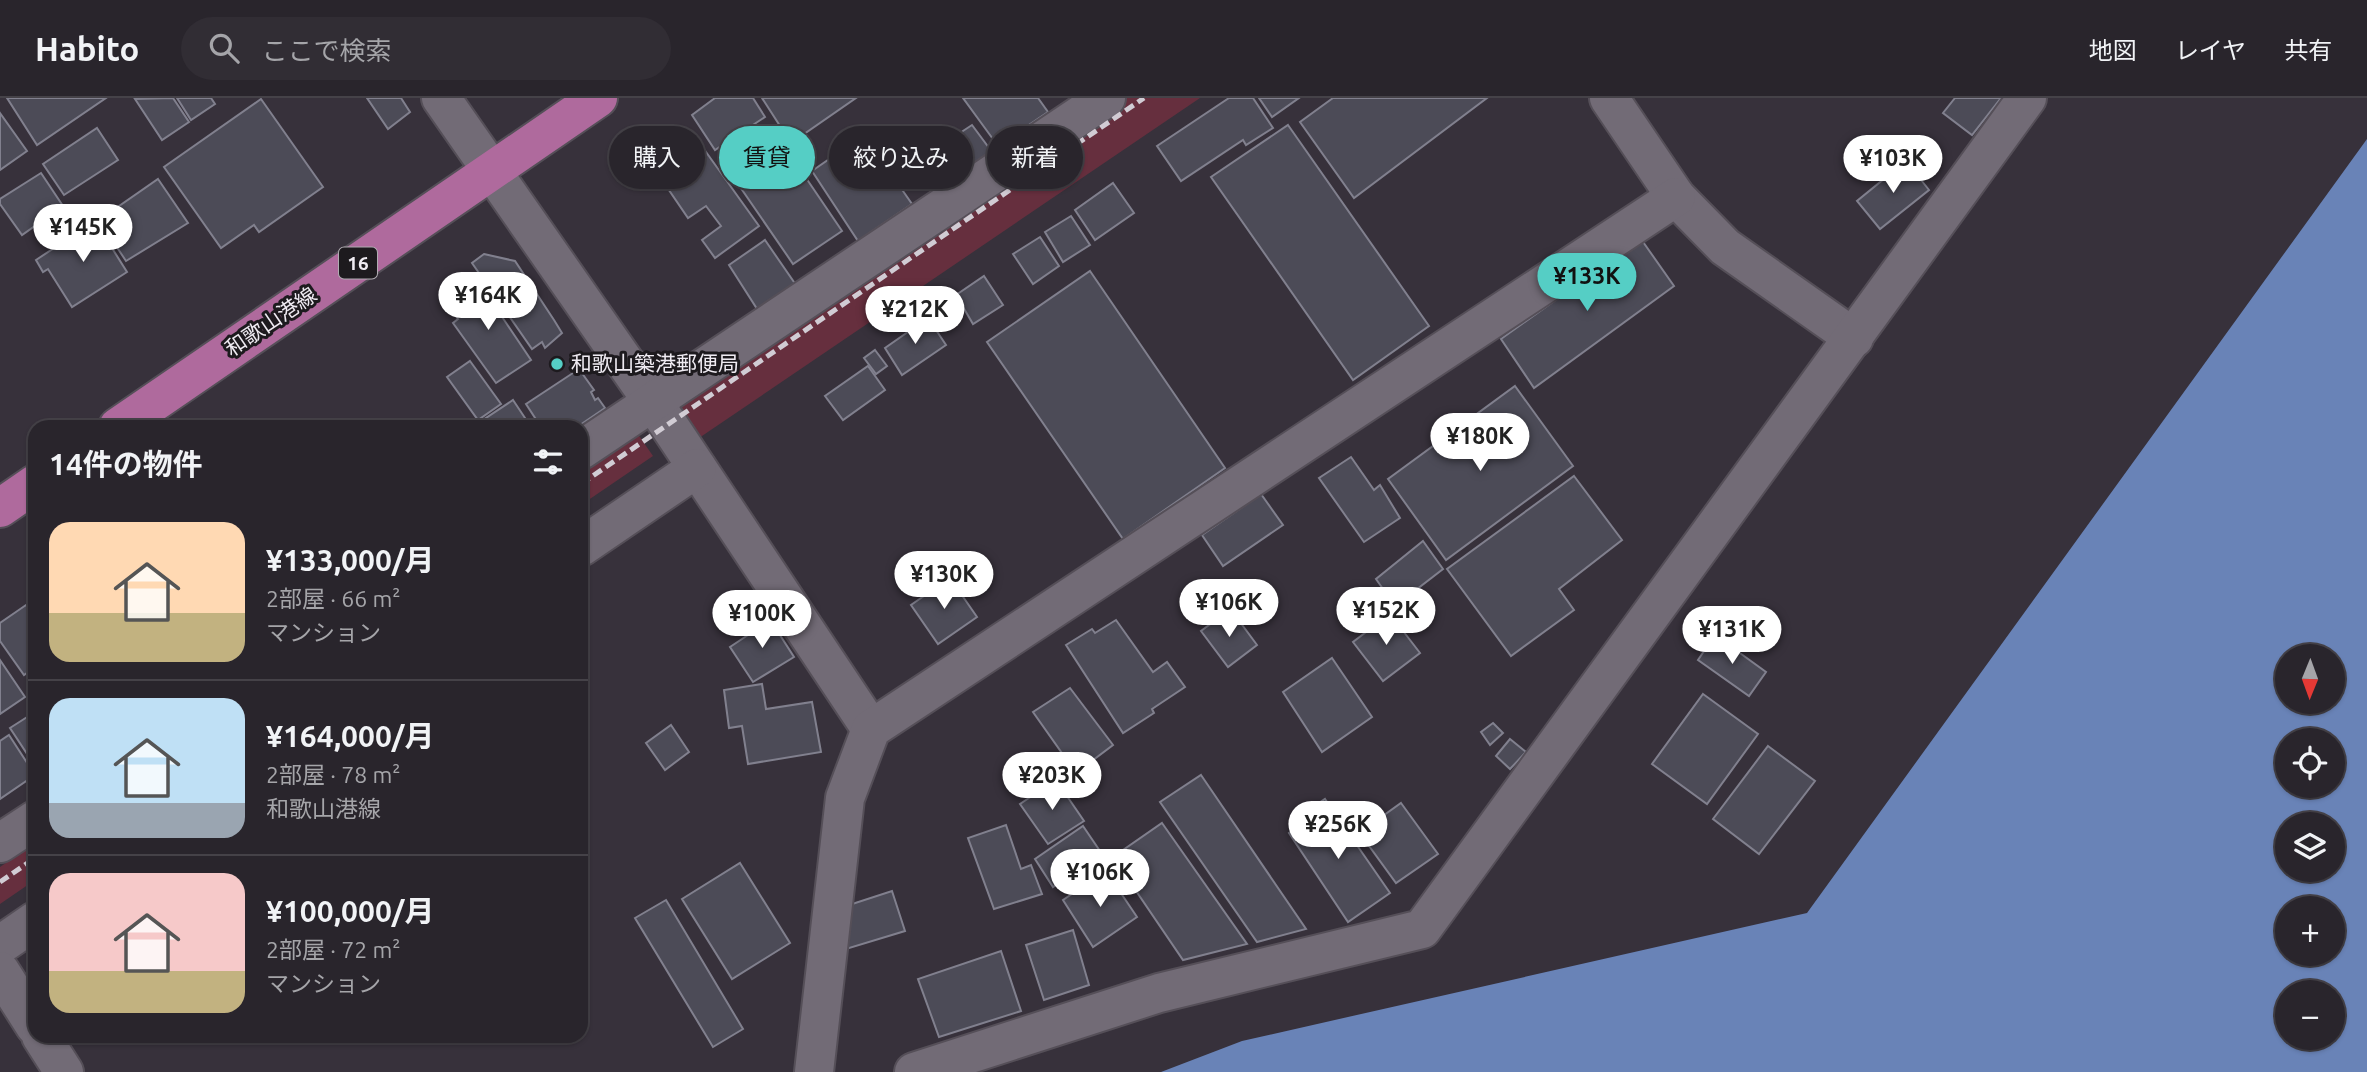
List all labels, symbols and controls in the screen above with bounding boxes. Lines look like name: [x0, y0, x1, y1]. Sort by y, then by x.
search box: [181, 17, 671, 80]
icon: search: [205, 29, 243, 67]
text: Habito: [35, 30, 139, 67]
text: ここで検索: [261, 36, 391, 65]
text: 地図: [2089, 37, 2137, 64]
text: レイヤ: [2175, 37, 2246, 64]
text: 共有: [2284, 37, 2332, 64]
chip: 購入: [609, 126, 705, 189]
chip: 賃貸: [719, 126, 815, 189]
chip: 絞り込み: [829, 126, 973, 189]
chip: 新着: [987, 126, 1083, 189]
pin: ¥103K: [1844, 136, 1942, 195]
text: ¥103K: [1859, 145, 1927, 170]
pin: ¥145K: [34, 204, 132, 264]
text: ¥145K: [49, 214, 117, 239]
road number: 16: [339, 248, 377, 279]
pin: ¥133K: [1538, 254, 1636, 313]
text: ¥133K: [1553, 263, 1621, 288]
pin: ¥164K: [439, 272, 537, 332]
street label: 和歌山港線: [220, 282, 321, 360]
text: ¥164K: [454, 282, 522, 307]
pin: ¥212K: [866, 286, 964, 346]
text: ¥212K: [881, 296, 949, 321]
place label: 和歌山築港郵便局: [571, 351, 739, 375]
marker: 和歌山築港郵便局: [549, 356, 565, 372]
pin: ¥180K: [1431, 414, 1529, 473]
text: ¥180K: [1446, 423, 1514, 448]
icon: filters: [529, 443, 567, 481]
text: 14件の物件: [49, 447, 203, 481]
text: ¥133,000/月: [266, 543, 434, 577]
icon: home: [105, 550, 189, 634]
pin: ¥130K: [895, 552, 993, 611]
text: ¥130K: [910, 561, 978, 586]
pin: ¥106K: [1180, 580, 1278, 639]
text: 2部屋 · 66 m²: [266, 586, 400, 611]
pin: ¥152K: [1337, 588, 1435, 647]
text: ¥106K: [1195, 589, 1263, 614]
pin: ¥100K: [713, 590, 811, 650]
text: ¥152K: [1352, 597, 1420, 622]
text: ¥100K: [728, 600, 796, 625]
pin: ¥131K: [1683, 606, 1781, 666]
text: ¥131K: [1698, 616, 1766, 641]
text: マンション: [266, 620, 381, 645]
north arrow: [2275, 644, 2345, 714]
map controls: [2275, 644, 2345, 1050]
text: ¥164,000/月: [266, 719, 434, 753]
icon: home: [105, 726, 189, 810]
button: locate: [2275, 728, 2345, 798]
pin: ¥203K: [1003, 752, 1101, 812]
text: 2部屋 · 78 m²: [266, 762, 400, 787]
text: ¥203K: [1018, 762, 1086, 787]
text: 和歌山港線: [266, 796, 381, 821]
pin: ¥256K: [1289, 802, 1387, 861]
text: ¥256K: [1304, 811, 1372, 836]
button: layers: [2275, 812, 2345, 882]
pin: ¥106K: [1051, 850, 1149, 909]
text: ¥106K: [1066, 859, 1134, 884]
text: ¥100,000/月: [266, 894, 434, 928]
button: +: [2275, 896, 2345, 966]
icon: home: [105, 901, 189, 985]
text: 2部屋 · 72 m²: [266, 937, 400, 962]
text: マンション: [266, 971, 381, 996]
button: −: [2275, 980, 2345, 1050]

